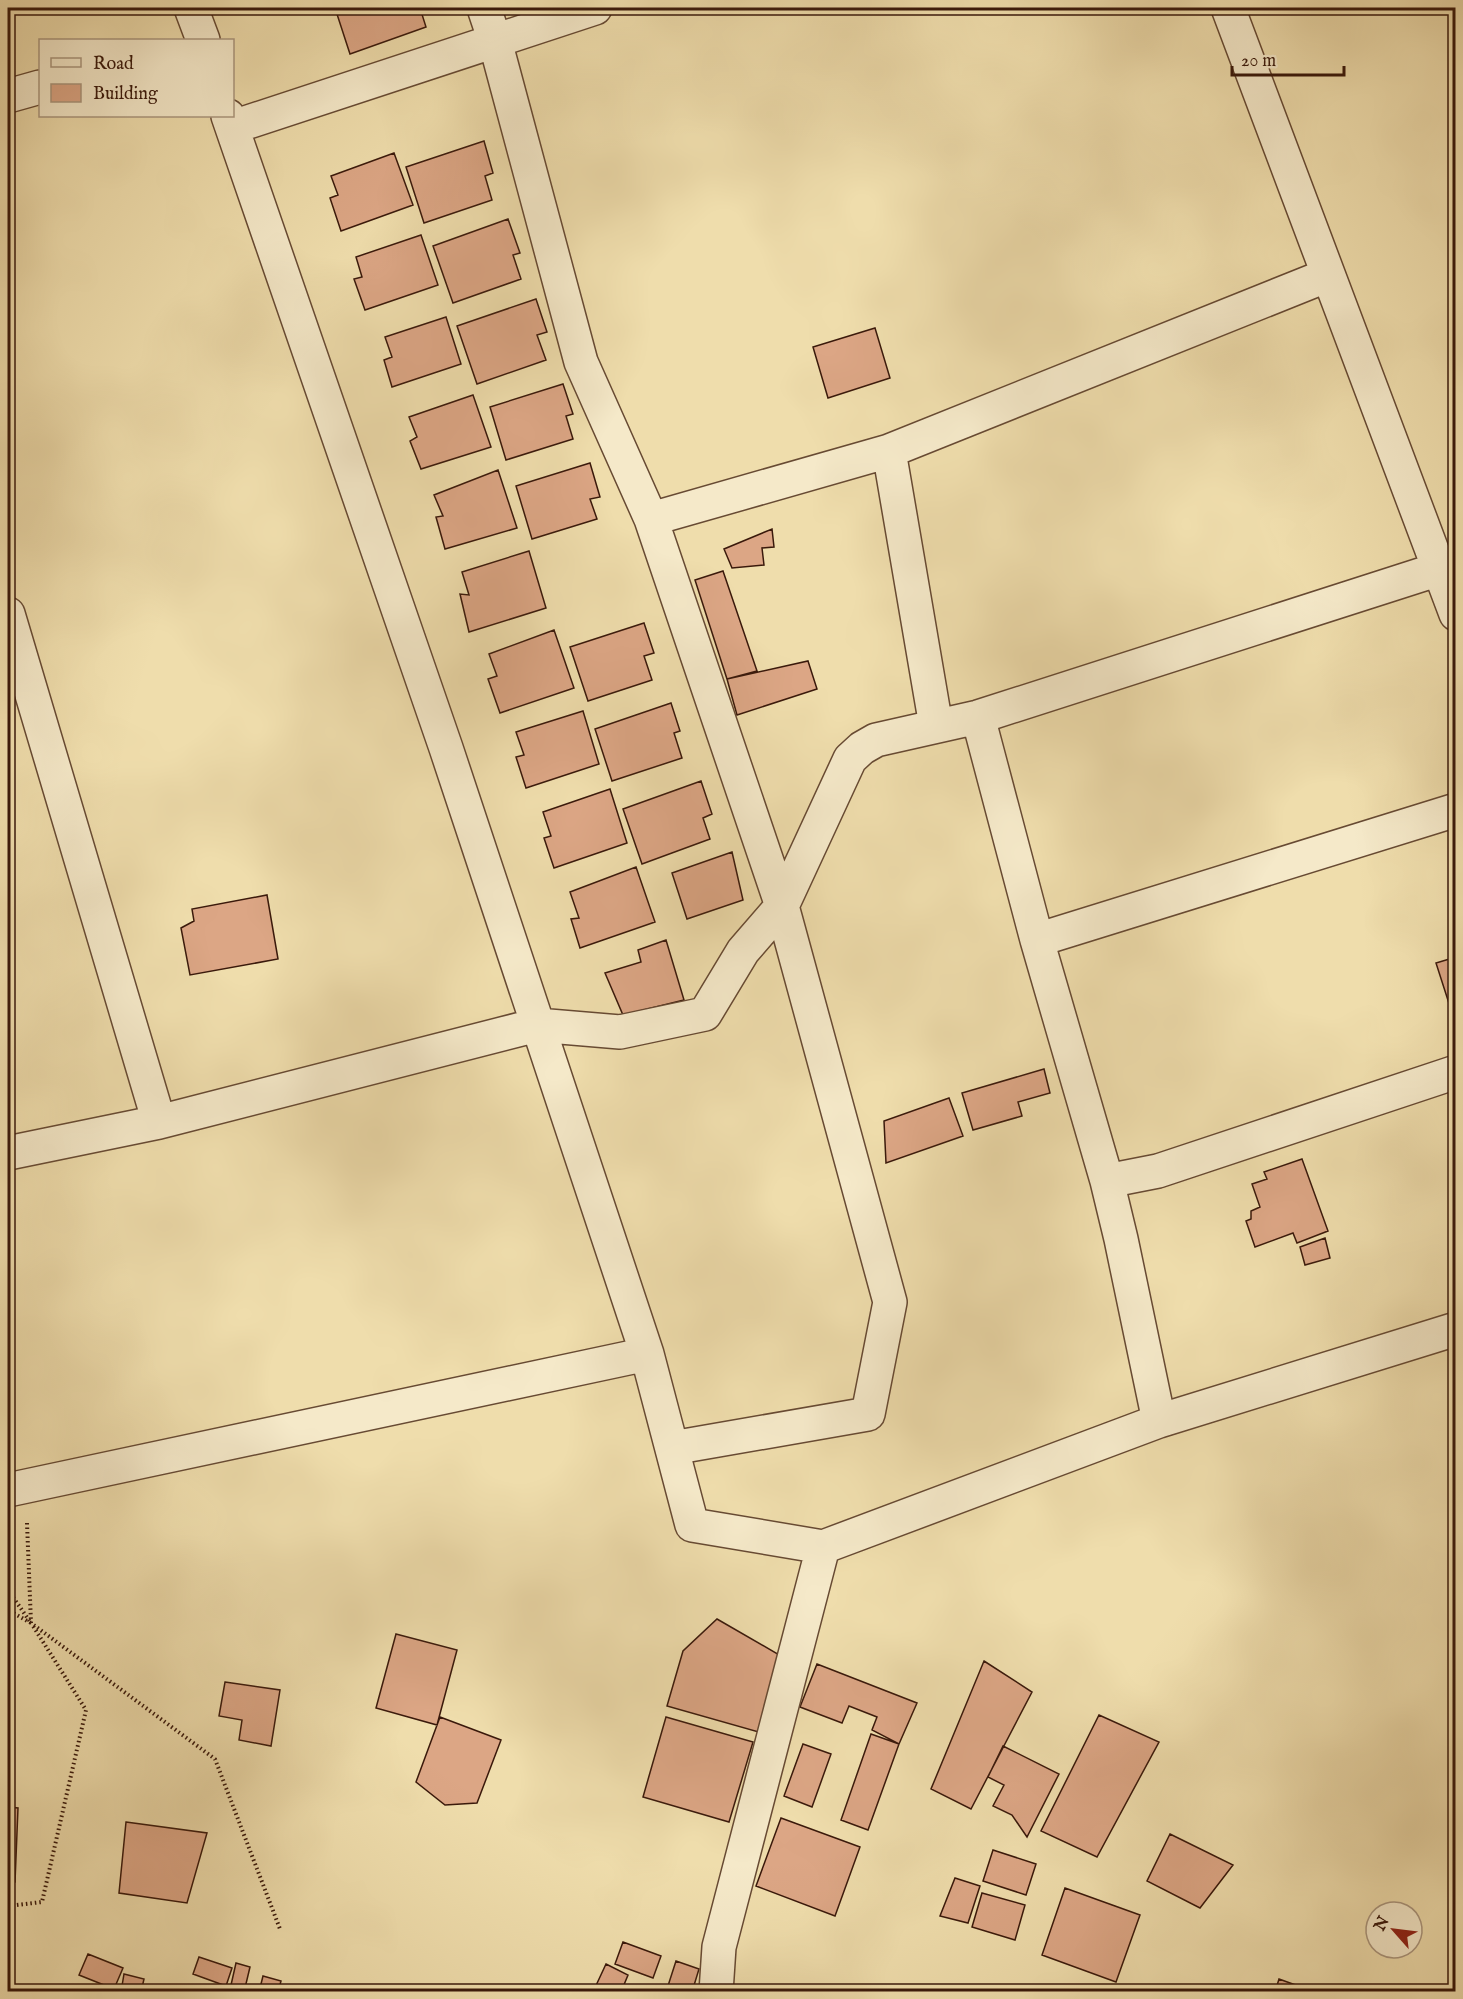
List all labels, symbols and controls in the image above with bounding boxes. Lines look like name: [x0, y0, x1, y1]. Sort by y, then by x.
legend: [39, 39, 234, 117]
scale bar: [1232, 39, 1344, 77]
text: 20 m: [1241, 50, 1276, 73]
text: Road: [93, 53, 134, 76]
text: Building: [93, 83, 158, 106]
north arrow: [1364, 1900, 1424, 1960]
text: N: [1370, 1913, 1395, 1936]

